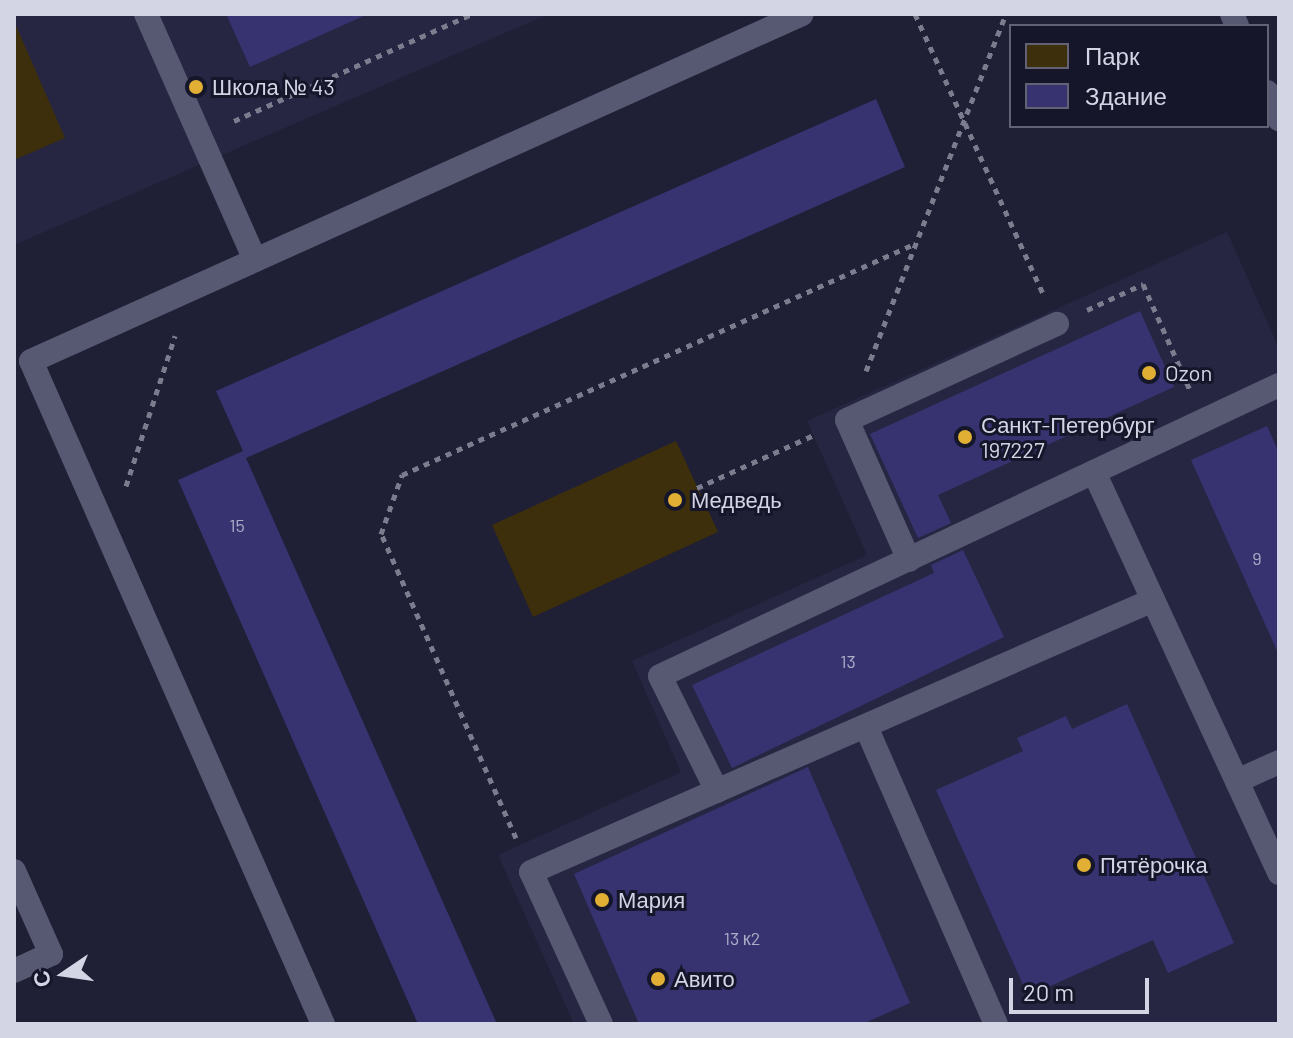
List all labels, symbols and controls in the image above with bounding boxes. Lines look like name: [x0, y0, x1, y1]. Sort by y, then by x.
legend: [1009, 24, 1269, 128]
text: Парк: [1085, 41, 1139, 70]
place label: Школа № 43: [212, 74, 335, 100]
marker: Школа № 43: [187, 78, 205, 96]
text: Здание: [1085, 81, 1167, 110]
place label: Ozon: [1165, 360, 1212, 386]
marker: Ozon: [1140, 364, 1158, 382]
place label: Санкт-Петербург 197227: [981, 411, 1155, 462]
marker: Санкт-Петербург 197227: [956, 428, 974, 446]
place label: Медведь: [691, 487, 782, 513]
marker: Медведь: [666, 491, 684, 509]
house number: 15: [229, 514, 245, 536]
house number: 9: [1252, 547, 1262, 569]
house number: 13: [840, 650, 856, 672]
place label: Пятёрочка: [1100, 852, 1208, 878]
marker: Пятёрочка: [1075, 856, 1093, 874]
place label: Мария: [618, 887, 685, 913]
marker: Мария: [593, 891, 611, 909]
house number: 13 к2: [724, 927, 760, 949]
north arrow: [24, 934, 104, 1014]
scale bar: [1013, 962, 1153, 1012]
place label: Авито: [674, 966, 735, 992]
text: С: [26, 969, 55, 990]
marker: Авито: [649, 970, 667, 988]
text: 20 m: [1023, 977, 1074, 1006]

